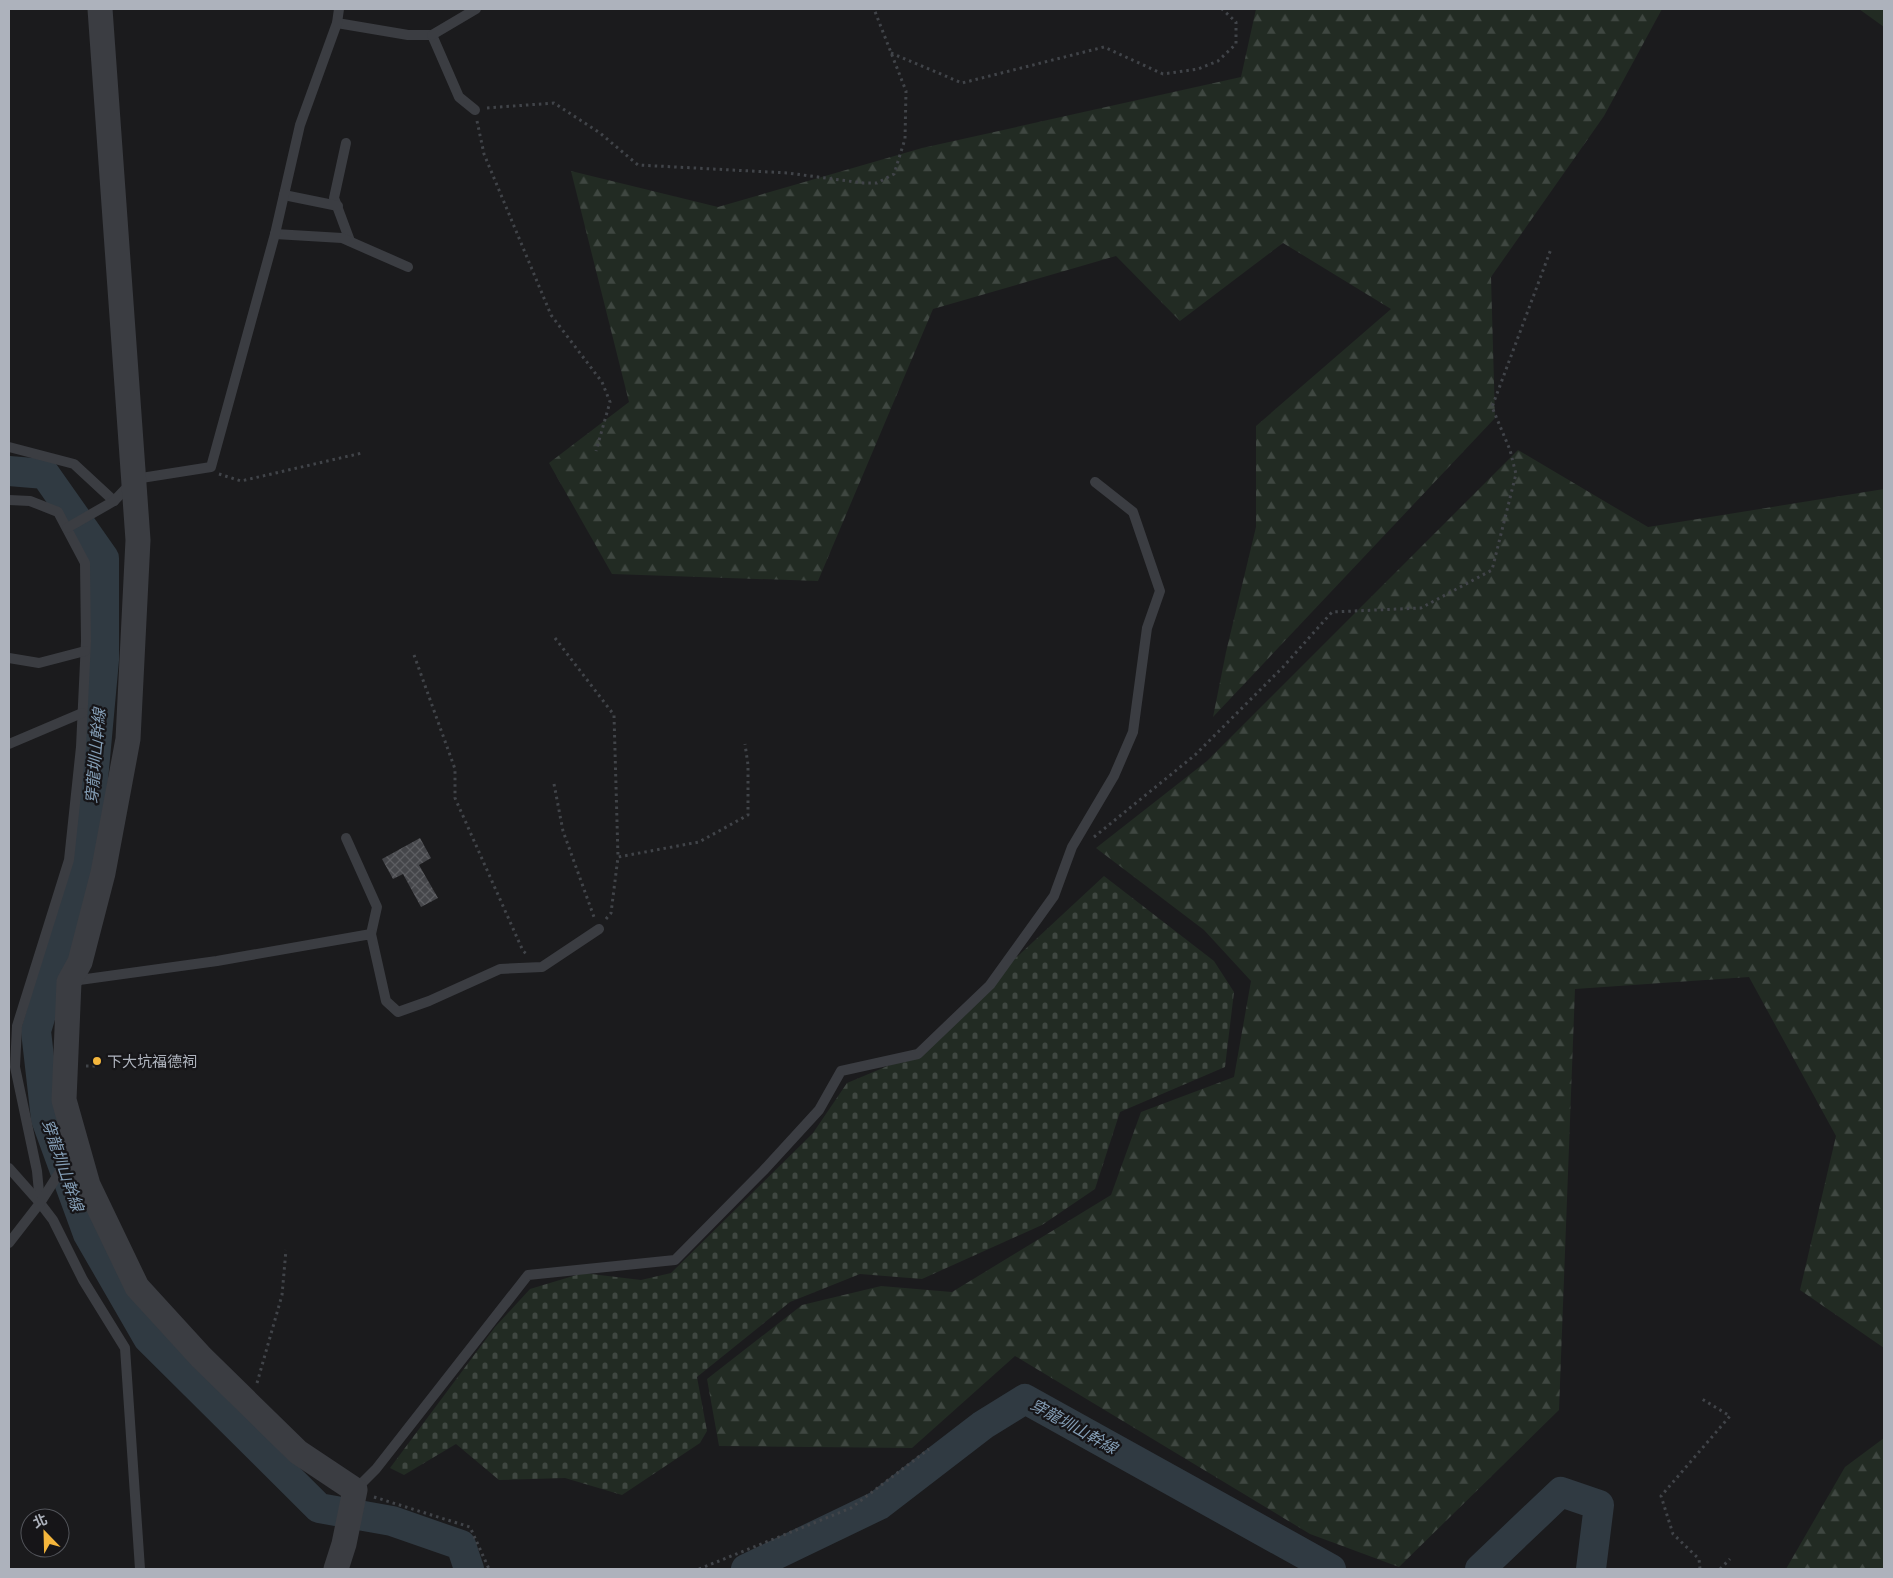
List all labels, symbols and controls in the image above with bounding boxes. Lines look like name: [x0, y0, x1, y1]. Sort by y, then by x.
water label: 穿龍圳山幹線: [80, 705, 110, 805]
place label: 下大坑福德祠: [107, 1051, 197, 1072]
marker: 下大坑福德祠: [91, 1055, 103, 1067]
water label: 穿龍圳山幹線: [37, 1116, 90, 1216]
water label: 穿龍圳山幹線: [1027, 1393, 1123, 1460]
north arrow: [20, 1508, 70, 1558]
text: 北: [30, 1509, 50, 1532]

